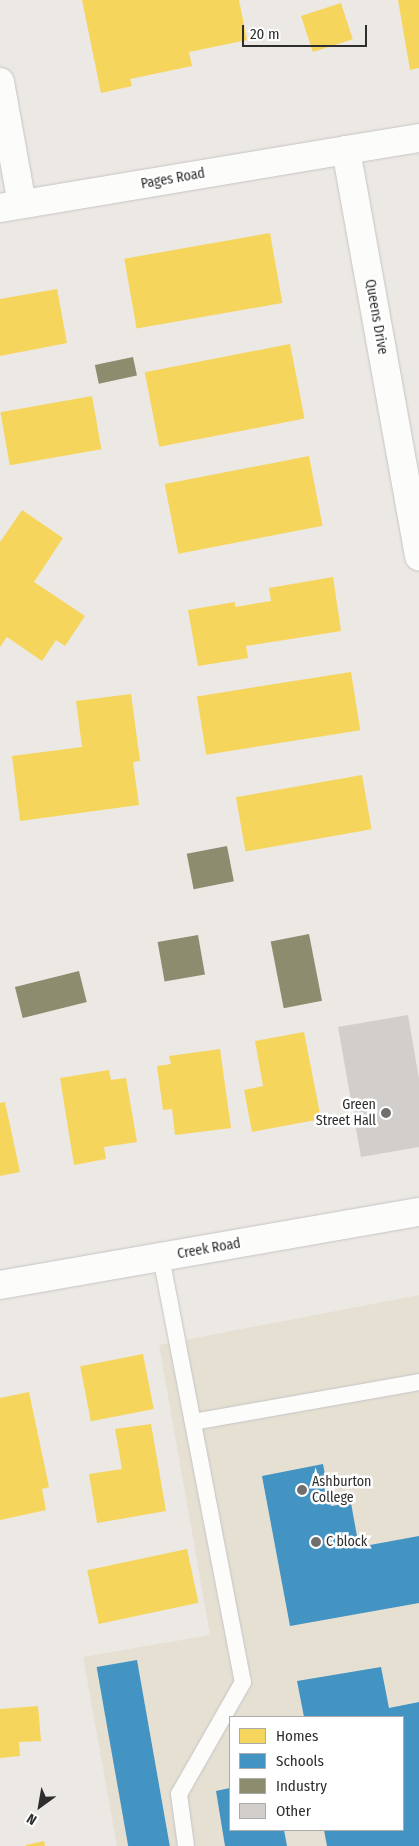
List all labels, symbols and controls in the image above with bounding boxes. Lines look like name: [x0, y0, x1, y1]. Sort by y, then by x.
scale bar: [244, 15, 369, 47]
text: 20 m: [250, 25, 280, 43]
street label: Pages Road: [140, 165, 206, 193]
street label: Queens Drive: [361, 278, 391, 356]
place label: Green Street Hall: [316, 1097, 376, 1130]
marker: Green Street Hall: [380, 1107, 392, 1119]
street label: Creek Road: [176, 1235, 242, 1263]
place label: Ashburton College: [312, 1474, 371, 1506]
marker: Ashburton College: [296, 1484, 308, 1496]
place label: C block: [326, 1534, 367, 1550]
marker: C block: [310, 1536, 322, 1548]
legend: [229, 1716, 404, 1831]
text: Homes: [276, 1727, 318, 1745]
text: Schools: [276, 1752, 324, 1770]
text: Industry: [276, 1777, 327, 1795]
north arrow: [15, 1781, 65, 1831]
text: Other: [276, 1802, 311, 1820]
text: N: [24, 1810, 40, 1829]

